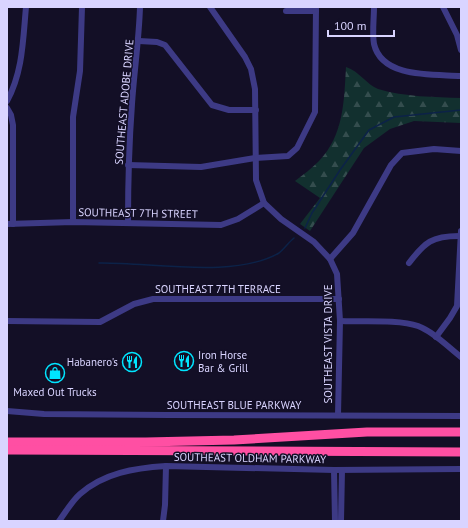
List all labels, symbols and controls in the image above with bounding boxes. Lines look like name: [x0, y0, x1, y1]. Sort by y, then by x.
scale bar: [328, 12, 394, 38]
text: 100 m: [334, 18, 367, 33]
street label: SOUTHEAST ADOBE DRIVE: [112, 39, 136, 165]
street label: SOUTHEAST 7TH STREET: [78, 205, 198, 221]
street label: SOUTHEAST 7TH TERRACE: [155, 282, 281, 296]
street label: SOUTHEAST VISTA DRIVE: [321, 284, 335, 404]
place label: Iron Horse Bar & Grill: [198, 348, 249, 375]
restaurant icon: Iron Horse Bar & Grill: [173, 350, 195, 372]
restaurant icon: Habanero's: [121, 351, 143, 373]
place label: Habanero's: [67, 355, 118, 369]
shop icon: Maxed Out Trucks: [44, 362, 66, 384]
place label: Maxed Out Trucks: [13, 385, 97, 399]
street label: SOUTHEAST BLUE PARKWAY: [167, 398, 302, 412]
street label: SOUTHEAST OLDHAM PARKWAY: [174, 450, 327, 466]

